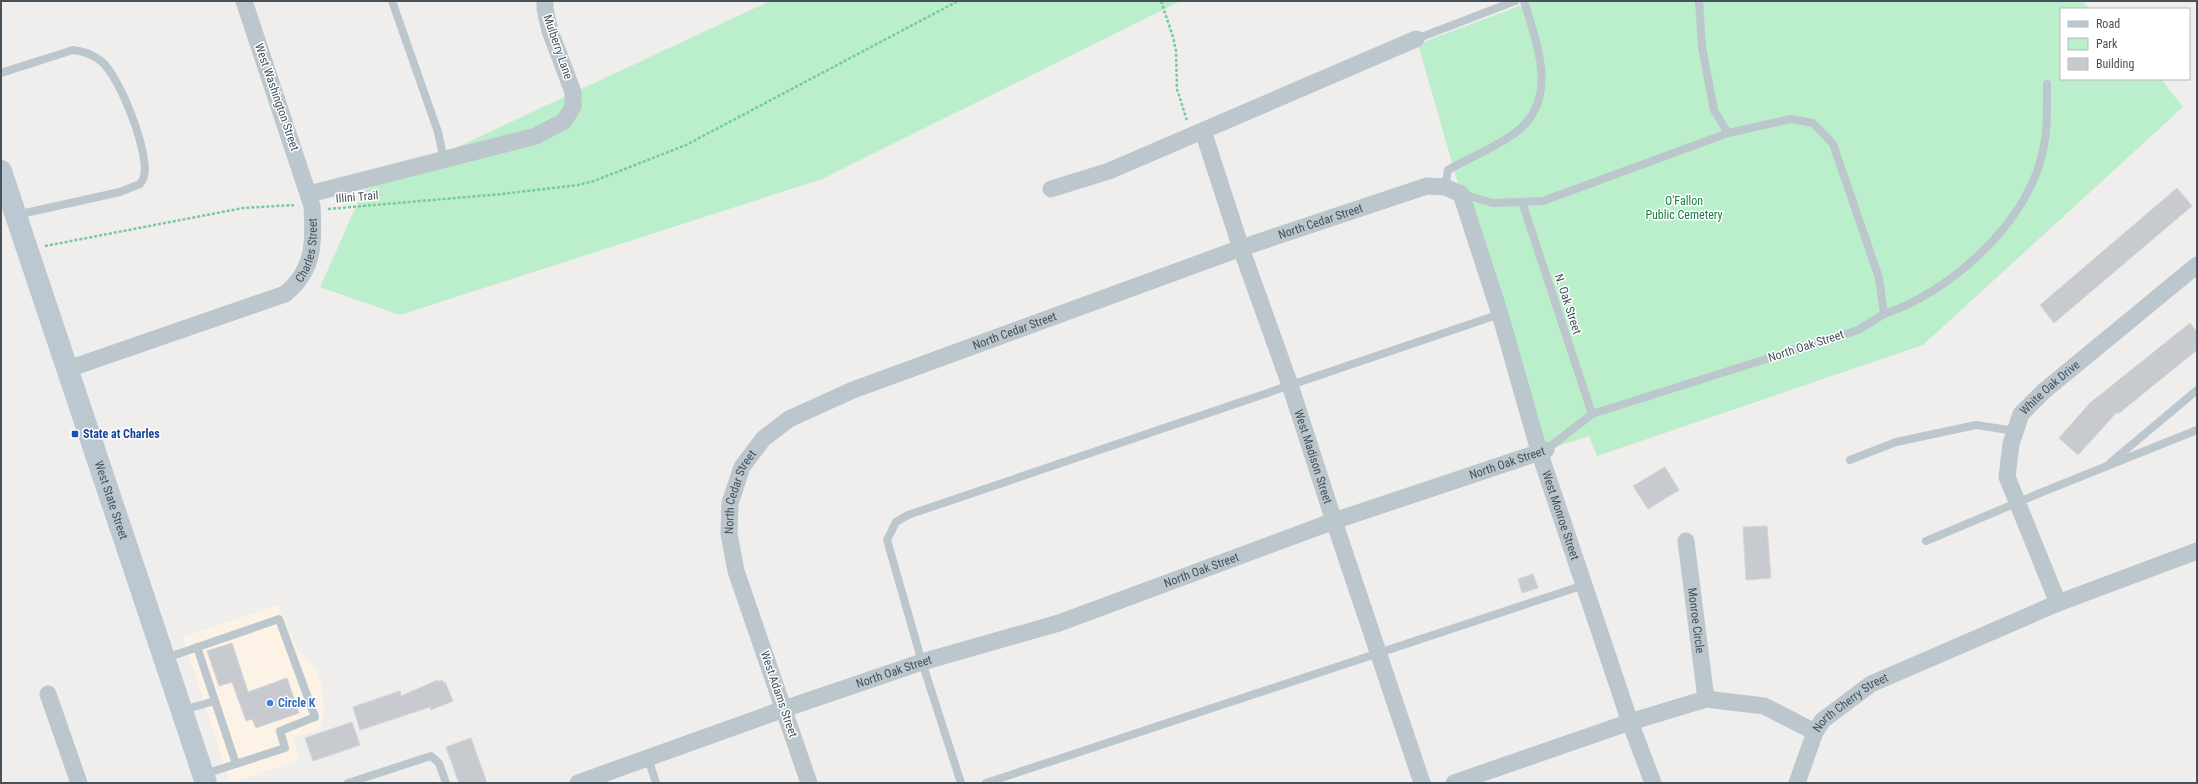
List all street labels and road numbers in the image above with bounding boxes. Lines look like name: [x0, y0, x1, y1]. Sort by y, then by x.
street label: Mulberry Lane: [540, 13, 576, 81]
street label: West Washington Street: [252, 41, 302, 153]
street label: Illini Trail: [335, 188, 379, 206]
street label: North Cedar Street: [1277, 201, 1365, 242]
street label: Charles Street: [292, 217, 320, 285]
street label: N. Oak Street: [1552, 272, 1584, 336]
street label: North Cedar Street: [971, 309, 1059, 353]
street label: North Oak Street: [1766, 327, 1846, 365]
street label: White Oak Drive: [2017, 357, 2083, 418]
street label: West Madison Street: [1291, 408, 1335, 506]
street label: North Oak Street: [1468, 444, 1547, 482]
street label: North Cedar Street: [722, 447, 759, 534]
street label: West State Street: [92, 459, 131, 542]
street label: West Monroe Street: [1539, 469, 1582, 562]
street label: North Oak Street: [1162, 550, 1241, 590]
street label: Monroe Circle: [1685, 587, 1707, 654]
street label: West Adams Street: [758, 649, 800, 739]
street label: North Oak Street: [854, 652, 934, 691]
street label: North Cherry Street: [1810, 670, 1891, 735]

